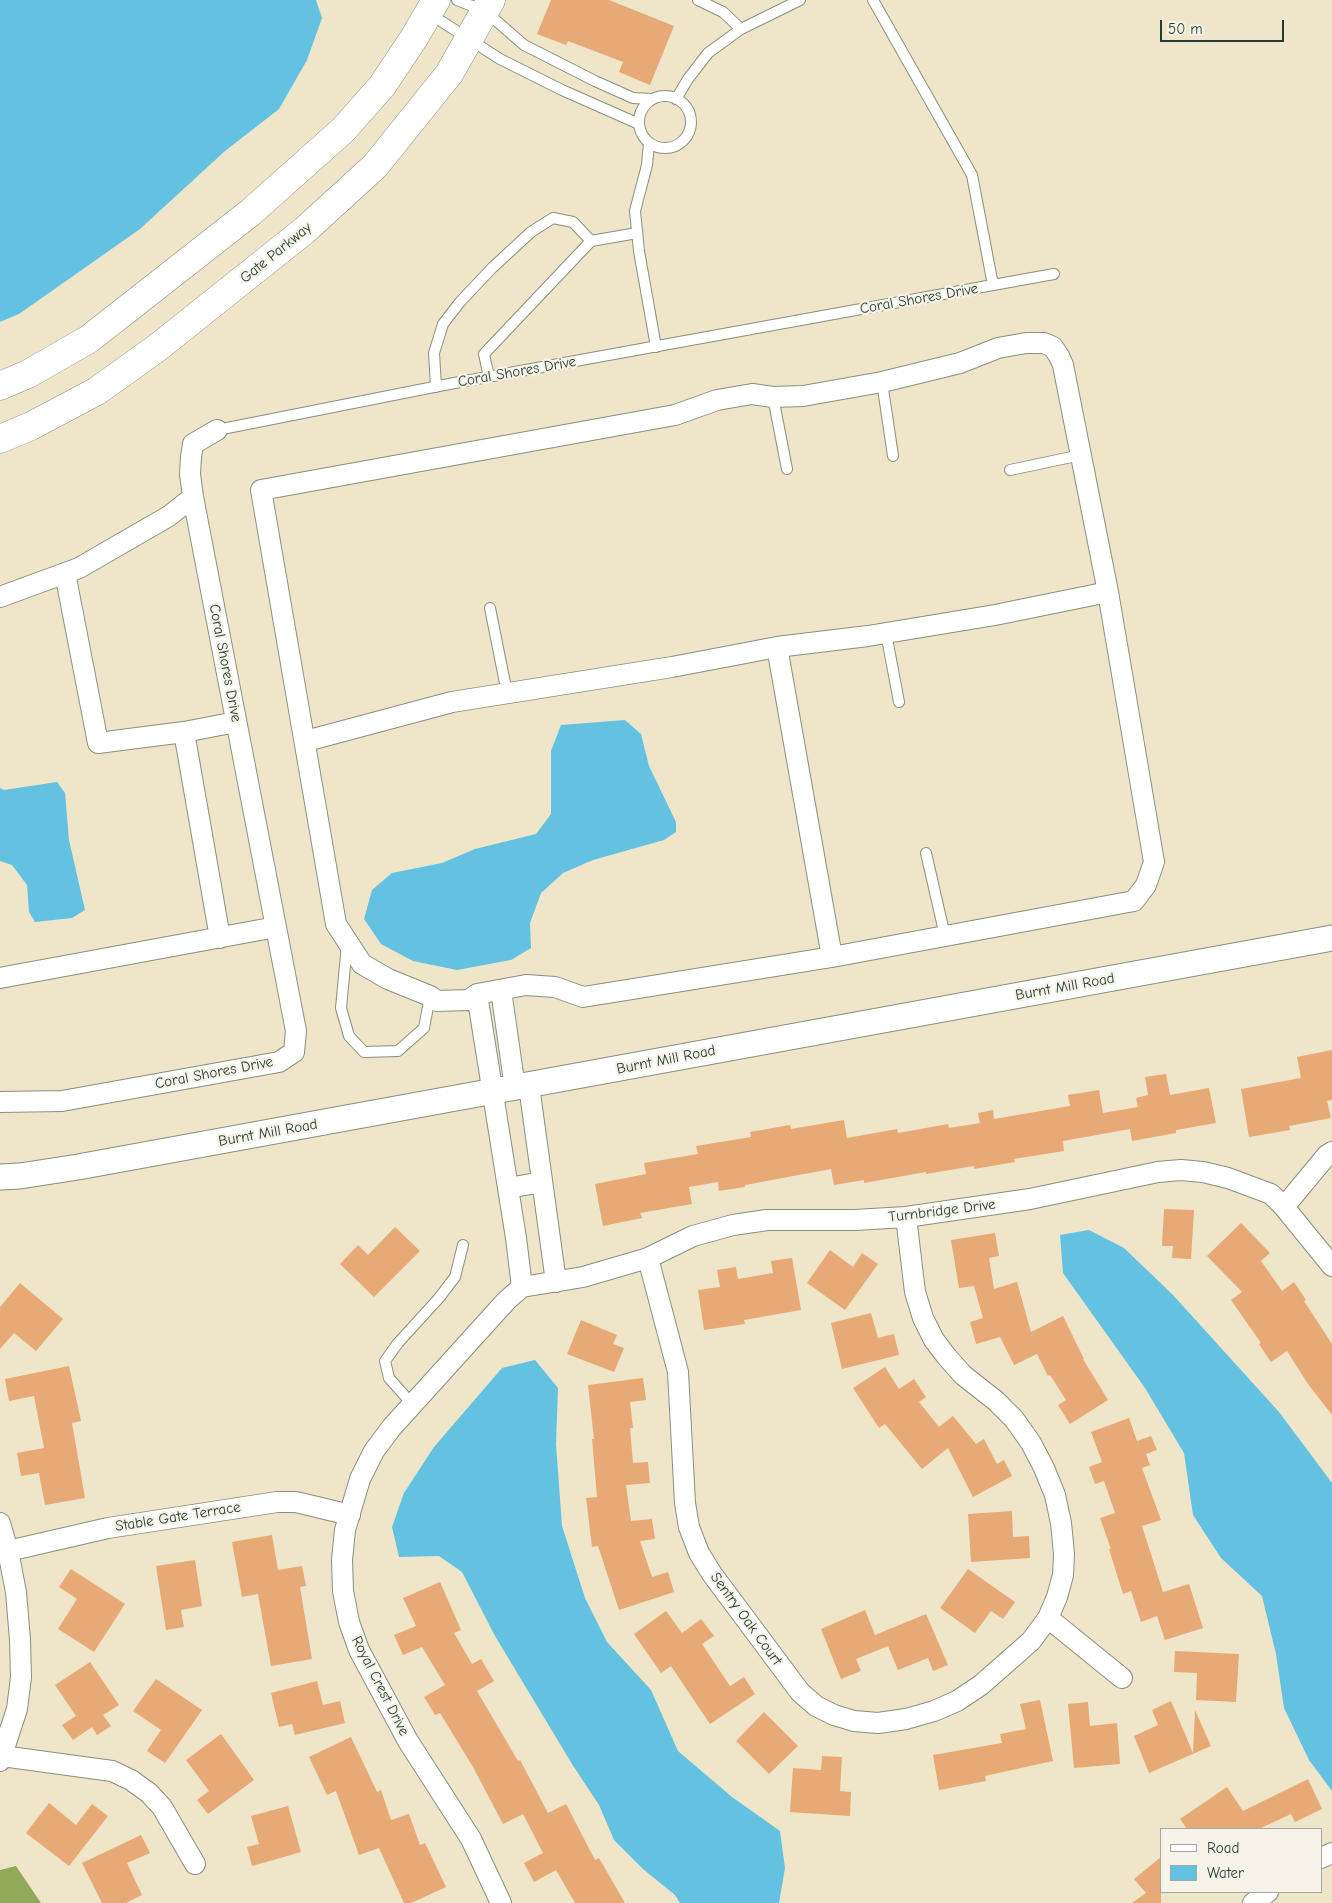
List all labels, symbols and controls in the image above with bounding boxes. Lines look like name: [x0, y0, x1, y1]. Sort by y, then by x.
scale bar: [1162, 10, 1286, 42]
text: 50 m: [1168, 20, 1203, 38]
street label: Gate Parkway: [237, 219, 315, 287]
street label: Coral Shores Drive: [858, 280, 980, 318]
street label: Coral Shores Drive: [456, 353, 578, 391]
street label: Coral Shores Drive: [205, 602, 245, 724]
street label: Burnt Mill Road: [1014, 969, 1116, 1005]
street label: Burnt Mill Road: [615, 1042, 717, 1078]
street label: Coral Shores Drive: [153, 1053, 275, 1093]
street label: Burnt Mill Road: [217, 1115, 319, 1151]
street label: Turnbridge Drive: [887, 1195, 997, 1227]
street label: Stable Gate Terrace: [114, 1498, 242, 1536]
street label: Sentry Oak Court: [706, 1569, 786, 1669]
street label: Royal Crest Drive: [347, 1633, 413, 1739]
legend: [1160, 1828, 1322, 1893]
text: Road: [1207, 1839, 1239, 1857]
text: Water: [1207, 1864, 1244, 1882]

